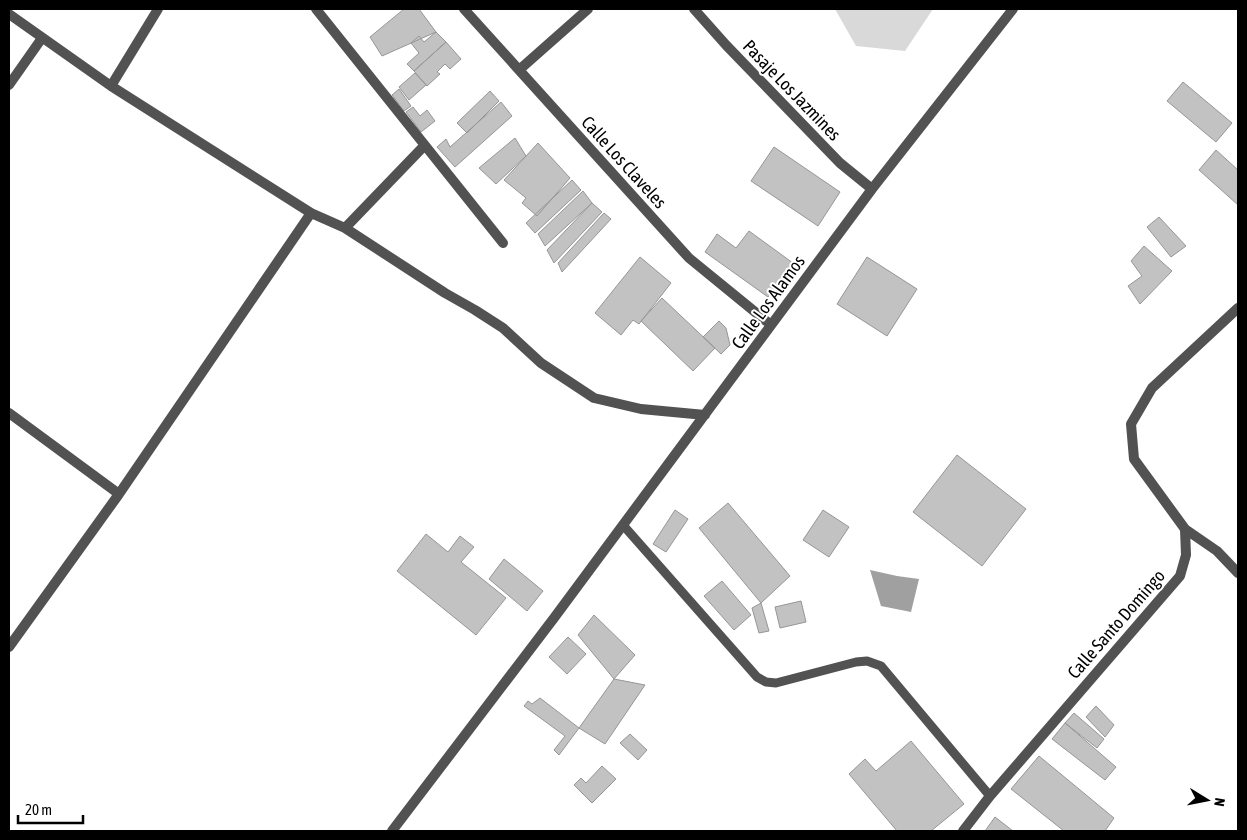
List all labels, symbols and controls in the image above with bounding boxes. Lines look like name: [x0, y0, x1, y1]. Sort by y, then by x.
street label: Pasaje Los Jazmines: [739, 35, 845, 145]
street label: Calle Los Claveles: [577, 112, 671, 212]
street label: Calle Los Alamos: [727, 251, 809, 353]
street label: Calle Santo Domingo: [1063, 565, 1169, 683]
north arrow: [1182, 775, 1232, 825]
scale bar: [18, 792, 82, 824]
text: N: [1211, 797, 1228, 808]
text: 20 m: [25, 801, 52, 818]

